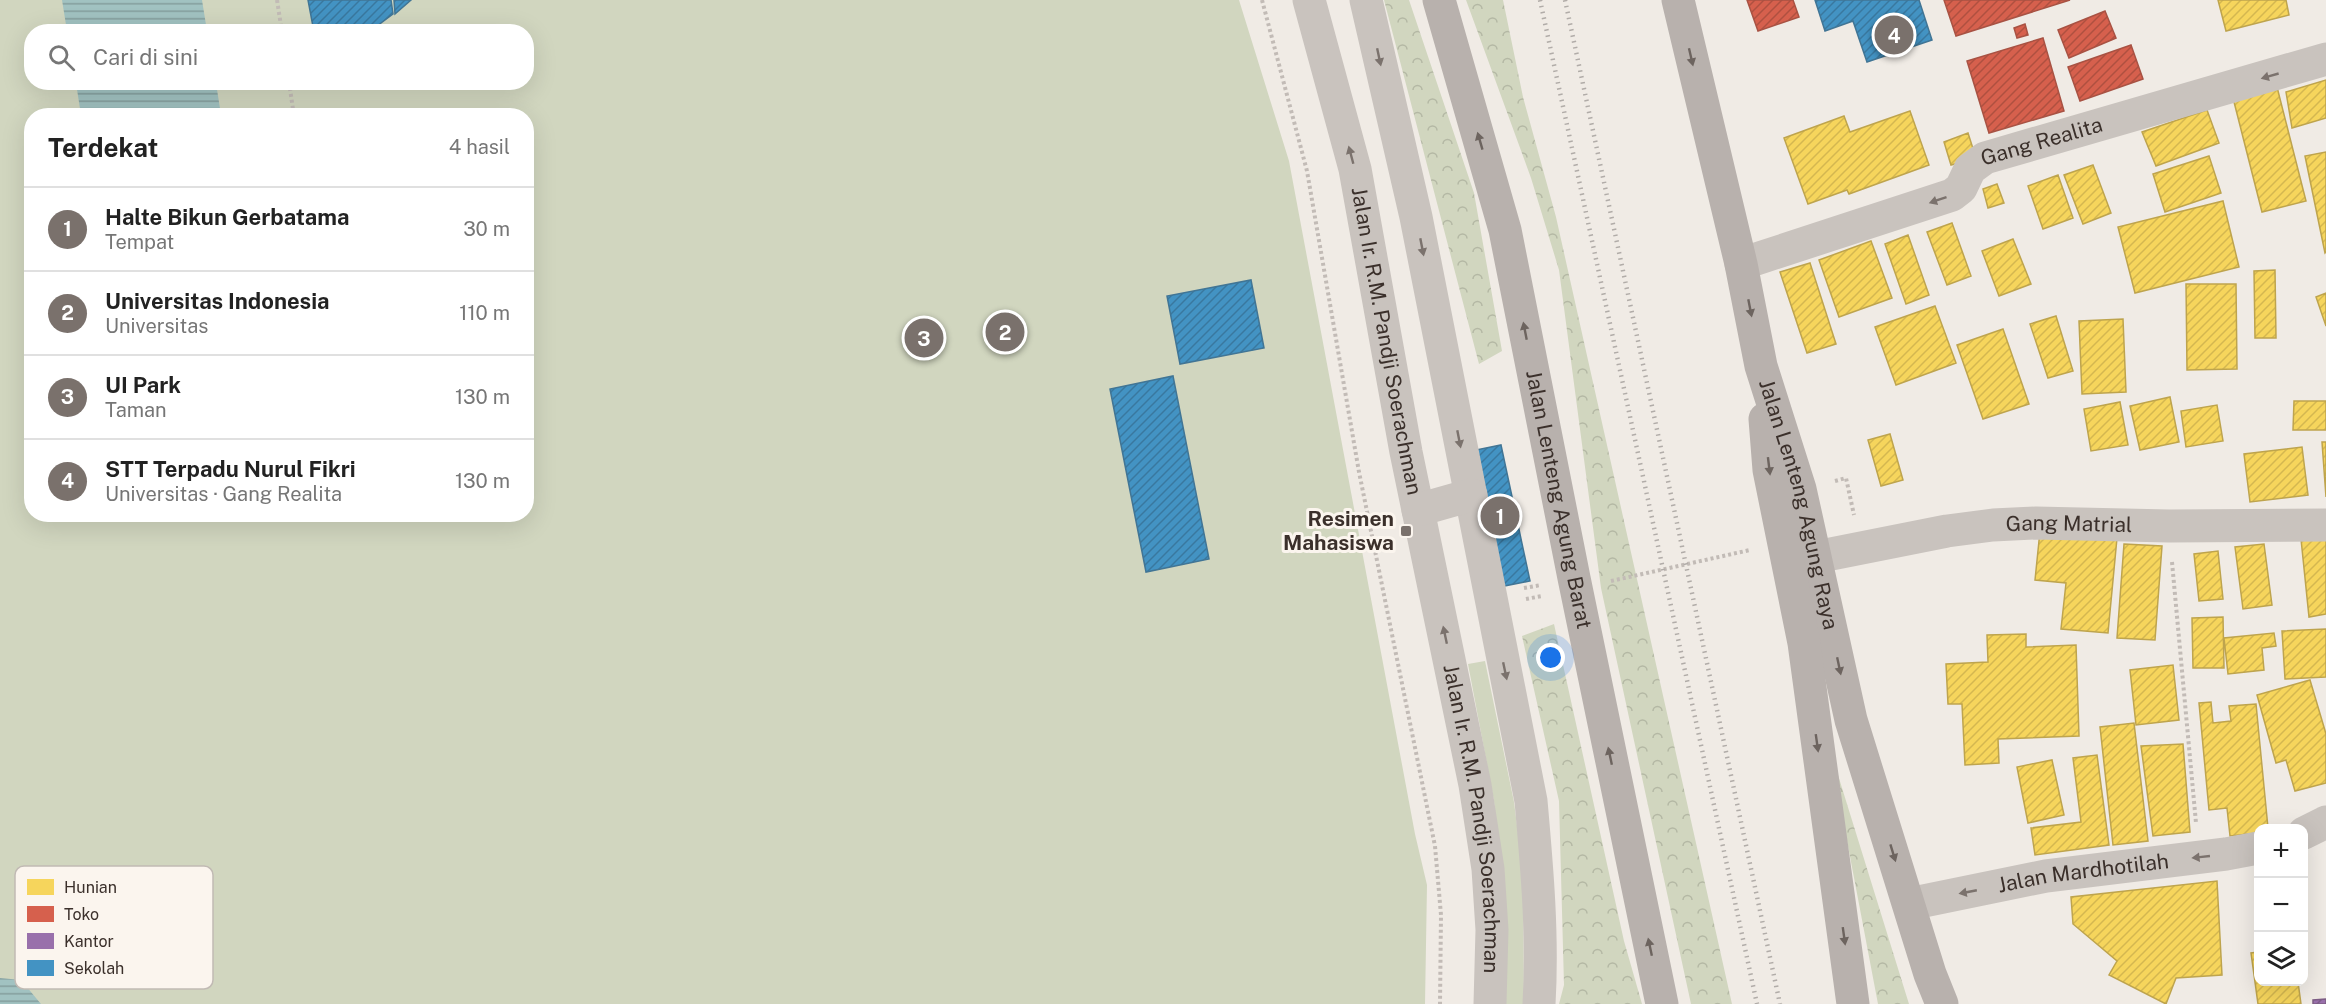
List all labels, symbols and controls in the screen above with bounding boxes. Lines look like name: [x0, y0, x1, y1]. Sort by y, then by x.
pin: 4: [1874, 12, 1914, 57]
search box: [24, 24, 534, 90]
icon: search: [45, 41, 78, 74]
text: Cari di sini: [93, 44, 198, 70]
one-way arrow: [1374, 48, 1384, 66]
one-way arrow: [1687, 48, 1697, 66]
one-way arrow: [2261, 72, 2279, 81]
street label: Gang Realita: [1978, 112, 2105, 171]
text: Terdekat: [48, 132, 158, 163]
one-way arrow: [1475, 132, 1484, 150]
text: 4 hasil: [449, 135, 510, 159]
one-way arrow: [1346, 146, 1356, 164]
street label: Jalan Ir. R.M. Pandji Soerachman: [1346, 185, 1428, 497]
one-way arrow: [1928, 196, 1946, 206]
text: Halte Bikun Gerbatama: [105, 204, 349, 230]
text: 1: [63, 217, 72, 241]
text: 30 m: [463, 217, 510, 241]
text: Tempat: [105, 230, 174, 254]
one-way arrow: [1418, 238, 1427, 257]
text: Universitas Indonesia: [105, 288, 330, 314]
one-way arrow: [1745, 299, 1755, 317]
text: 2: [61, 301, 74, 325]
text: 110 m: [459, 301, 510, 325]
pin: 2: [986, 310, 1024, 354]
text: Universitas: [105, 314, 208, 338]
pin: 3: [904, 316, 944, 360]
one-way arrow: [1520, 321, 1529, 340]
street label: Jalan Lenteng Agung Barat: [1521, 368, 1597, 631]
text: UI Park: [105, 372, 181, 398]
street label: Jalan Lenteng Agung Raya: [1754, 376, 1844, 632]
text: 3: [61, 385, 74, 409]
text: 130 m: [455, 385, 510, 409]
text: Taman: [105, 398, 167, 422]
one-way arrow: [1455, 429, 1465, 448]
text: STT Terpadu Nurul Fikri: [105, 456, 356, 482]
one-way arrow: [1764, 457, 1774, 476]
text: 4: [61, 469, 74, 493]
text: 130 m: [455, 469, 510, 493]
text: Universitas · Gang Realita: [105, 482, 342, 506]
pin: 1: [1480, 494, 1520, 538]
place label: Resimen Mahasiswa: [1283, 506, 1394, 555]
street label: Gang Matrial: [2005, 510, 2133, 537]
marker: Resimen Mahasiswa: [1399, 524, 1413, 538]
one-way arrow: [1440, 625, 1449, 644]
your location: [1536, 643, 1565, 672]
one-way arrow: [1835, 657, 1844, 676]
street label: Jalan Ir. R.M. Pandji Soerachman: [1438, 662, 1505, 974]
one-way arrow: [1501, 662, 1510, 681]
one-way arrow: [1813, 733, 1822, 752]
one-way arrow: [1605, 746, 1614, 765]
map controls: [2254, 824, 2308, 986]
button: +: [2254, 824, 2308, 878]
one-way arrow: [1889, 844, 1898, 862]
street label: Jalan Mardhotilah: [1995, 848, 2170, 898]
one-way arrow: [2191, 852, 2210, 861]
legend: [15, 866, 213, 989]
text: Hunian: [64, 878, 117, 897]
button: −: [2254, 878, 2308, 932]
one-way arrow: [1958, 888, 1977, 897]
text: Toko: [64, 905, 99, 924]
one-way arrow: [1840, 927, 1849, 946]
text: Kantor: [64, 932, 114, 951]
button: layers: [2254, 932, 2308, 986]
one-way arrow: [1645, 937, 1654, 956]
text: Sekolah: [64, 959, 124, 978]

